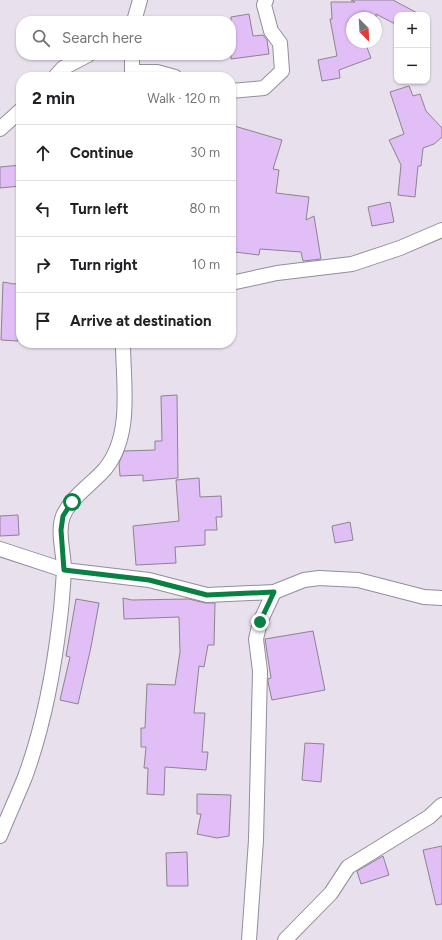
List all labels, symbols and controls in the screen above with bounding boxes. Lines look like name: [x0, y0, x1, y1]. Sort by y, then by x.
north arrow: [346, 12, 382, 48]
map controls: [394, 12, 430, 84]
button: +: [394, 12, 430, 48]
search box: [16, 16, 236, 60]
icon: search: [30, 27, 52, 49]
text: Search here: [62, 29, 142, 47]
button: −: [394, 48, 430, 84]
text: 2 min: [32, 88, 75, 108]
text: Walk · 120 m: [147, 91, 220, 106]
icon: ahead: [32, 142, 54, 164]
text: Continue: [70, 144, 133, 162]
text: 30 m: [190, 145, 220, 160]
icon: left: [32, 198, 54, 220]
text: Turn left: [70, 200, 128, 218]
text: 80 m: [189, 201, 220, 216]
icon: right: [32, 254, 54, 276]
text: Turn right: [70, 256, 138, 274]
text: 10 m: [192, 257, 220, 272]
icon: arrive: [32, 310, 54, 332]
text: Arrive at destination: [70, 312, 211, 330]
route start: [63, 493, 81, 511]
route end: [251, 613, 269, 631]

